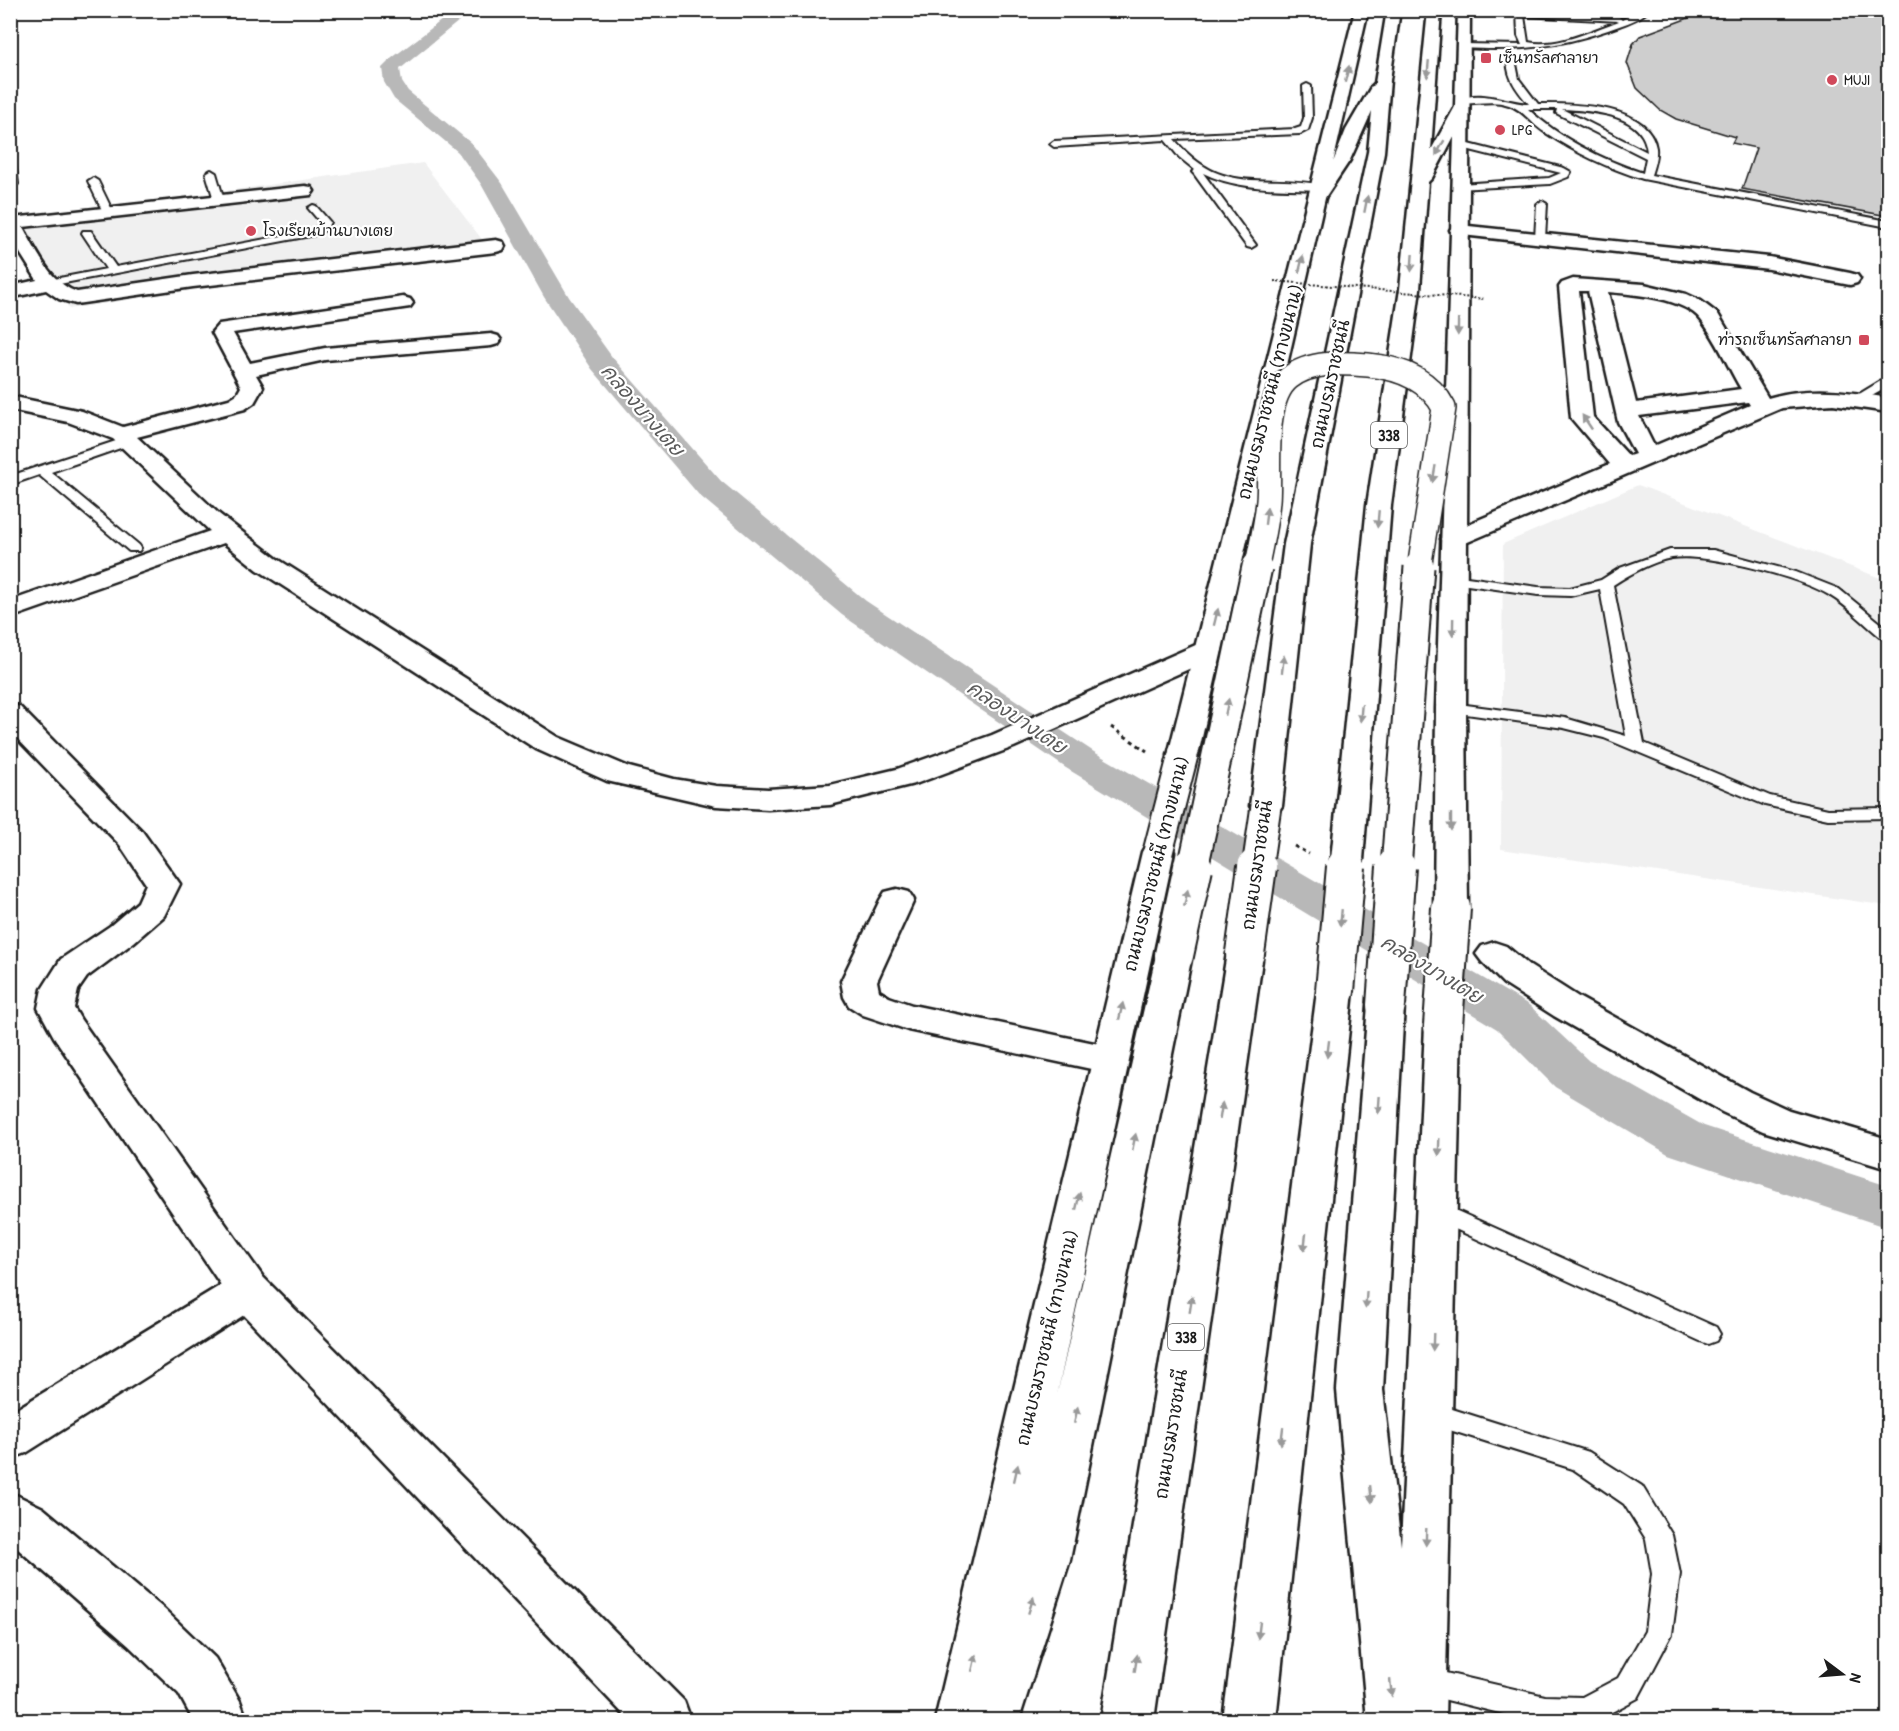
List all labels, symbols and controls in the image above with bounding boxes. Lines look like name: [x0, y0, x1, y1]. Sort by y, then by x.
place label: เซ็นทรัลศาลายา: [1498, 47, 1598, 68]
marker: เซ็นทรัลศาลายา: [1479, 51, 1493, 65]
one-way arrow: [1423, 59, 1433, 78]
one-way arrow: [1342, 65, 1352, 83]
place label: MUJI: [1844, 69, 1870, 90]
marker: MUJI: [1825, 73, 1839, 87]
place label: LPG: [1512, 119, 1533, 140]
marker: LPG: [1493, 123, 1507, 137]
one-way arrow: [1435, 140, 1445, 157]
one-way arrow: [1362, 194, 1371, 213]
place label: โรงเรียนบ้านบางเตย: [263, 220, 393, 241]
marker: โรงเรียนบ้านบางเตย: [244, 224, 258, 238]
one-way arrow: [1407, 253, 1417, 272]
one-way arrow: [1297, 255, 1307, 273]
street label: ถนนบรมราชชนนี (ทางขนาน): [1231, 282, 1308, 502]
street label: ถนนบรมราชชนนี: [1304, 317, 1355, 451]
one-way arrow: [1453, 318, 1463, 337]
place label: ท่ารถเซ็นทรัลศาลายา: [1718, 329, 1852, 350]
marker: ท่ารถเซ็นทรัลศาลายา: [1857, 333, 1871, 347]
water label: คลองบางเตย: [596, 358, 692, 463]
one-way arrow: [1581, 415, 1593, 431]
road number: 338: [1371, 422, 1407, 448]
one-way arrow: [1430, 465, 1439, 484]
one-way arrow: [1261, 506, 1271, 525]
one-way arrow: [1373, 509, 1383, 528]
one-way arrow: [1212, 608, 1222, 626]
one-way arrow: [1448, 618, 1457, 637]
one-way arrow: [1278, 655, 1287, 674]
water label: คลองบางเตย: [963, 674, 1074, 761]
one-way arrow: [1222, 698, 1232, 716]
one-way arrow: [1356, 703, 1366, 722]
street label: ถนนบรมราชชนนี (ทางขนาน): [1117, 754, 1194, 974]
street label: ถนนบรมราชชนนี: [1235, 798, 1278, 932]
one-way arrow: [1446, 813, 1456, 832]
one-way arrow: [1182, 888, 1191, 907]
one-way arrow: [1337, 908, 1346, 927]
water label: คลองบางเตย: [1376, 928, 1490, 1011]
one-way arrow: [1117, 1002, 1127, 1020]
one-way arrow: [1323, 1039, 1333, 1058]
one-way arrow: [1374, 1096, 1384, 1115]
one-way arrow: [1216, 1102, 1225, 1121]
one-way arrow: [1130, 1133, 1139, 1152]
one-way arrow: [1434, 1138, 1444, 1157]
one-way arrow: [1073, 1192, 1083, 1210]
street label: ถนนบรมราชชนนี (ทางขนาน): [1010, 1228, 1083, 1448]
one-way arrow: [1300, 1233, 1310, 1252]
one-way arrow: [1361, 1290, 1371, 1309]
one-way arrow: [1187, 1294, 1196, 1313]
road number: 338: [1168, 1324, 1204, 1350]
one-way arrow: [1428, 1332, 1437, 1351]
street label: ถนนบรมราชชนนี: [1148, 1367, 1193, 1501]
one-way arrow: [1072, 1406, 1081, 1425]
one-way arrow: [1278, 1427, 1287, 1446]
one-way arrow: [1012, 1464, 1022, 1482]
one-way arrow: [1366, 1484, 1376, 1503]
one-way arrow: [1421, 1527, 1430, 1546]
one-way arrow: [1026, 1596, 1036, 1614]
one-way arrow: [1255, 1620, 1264, 1639]
north arrow: [1812, 1644, 1872, 1704]
one-way arrow: [1131, 1653, 1140, 1672]
one-way arrow: [970, 1654, 979, 1673]
text: N: [1845, 1671, 1868, 1686]
one-way arrow: [1386, 1678, 1395, 1697]

